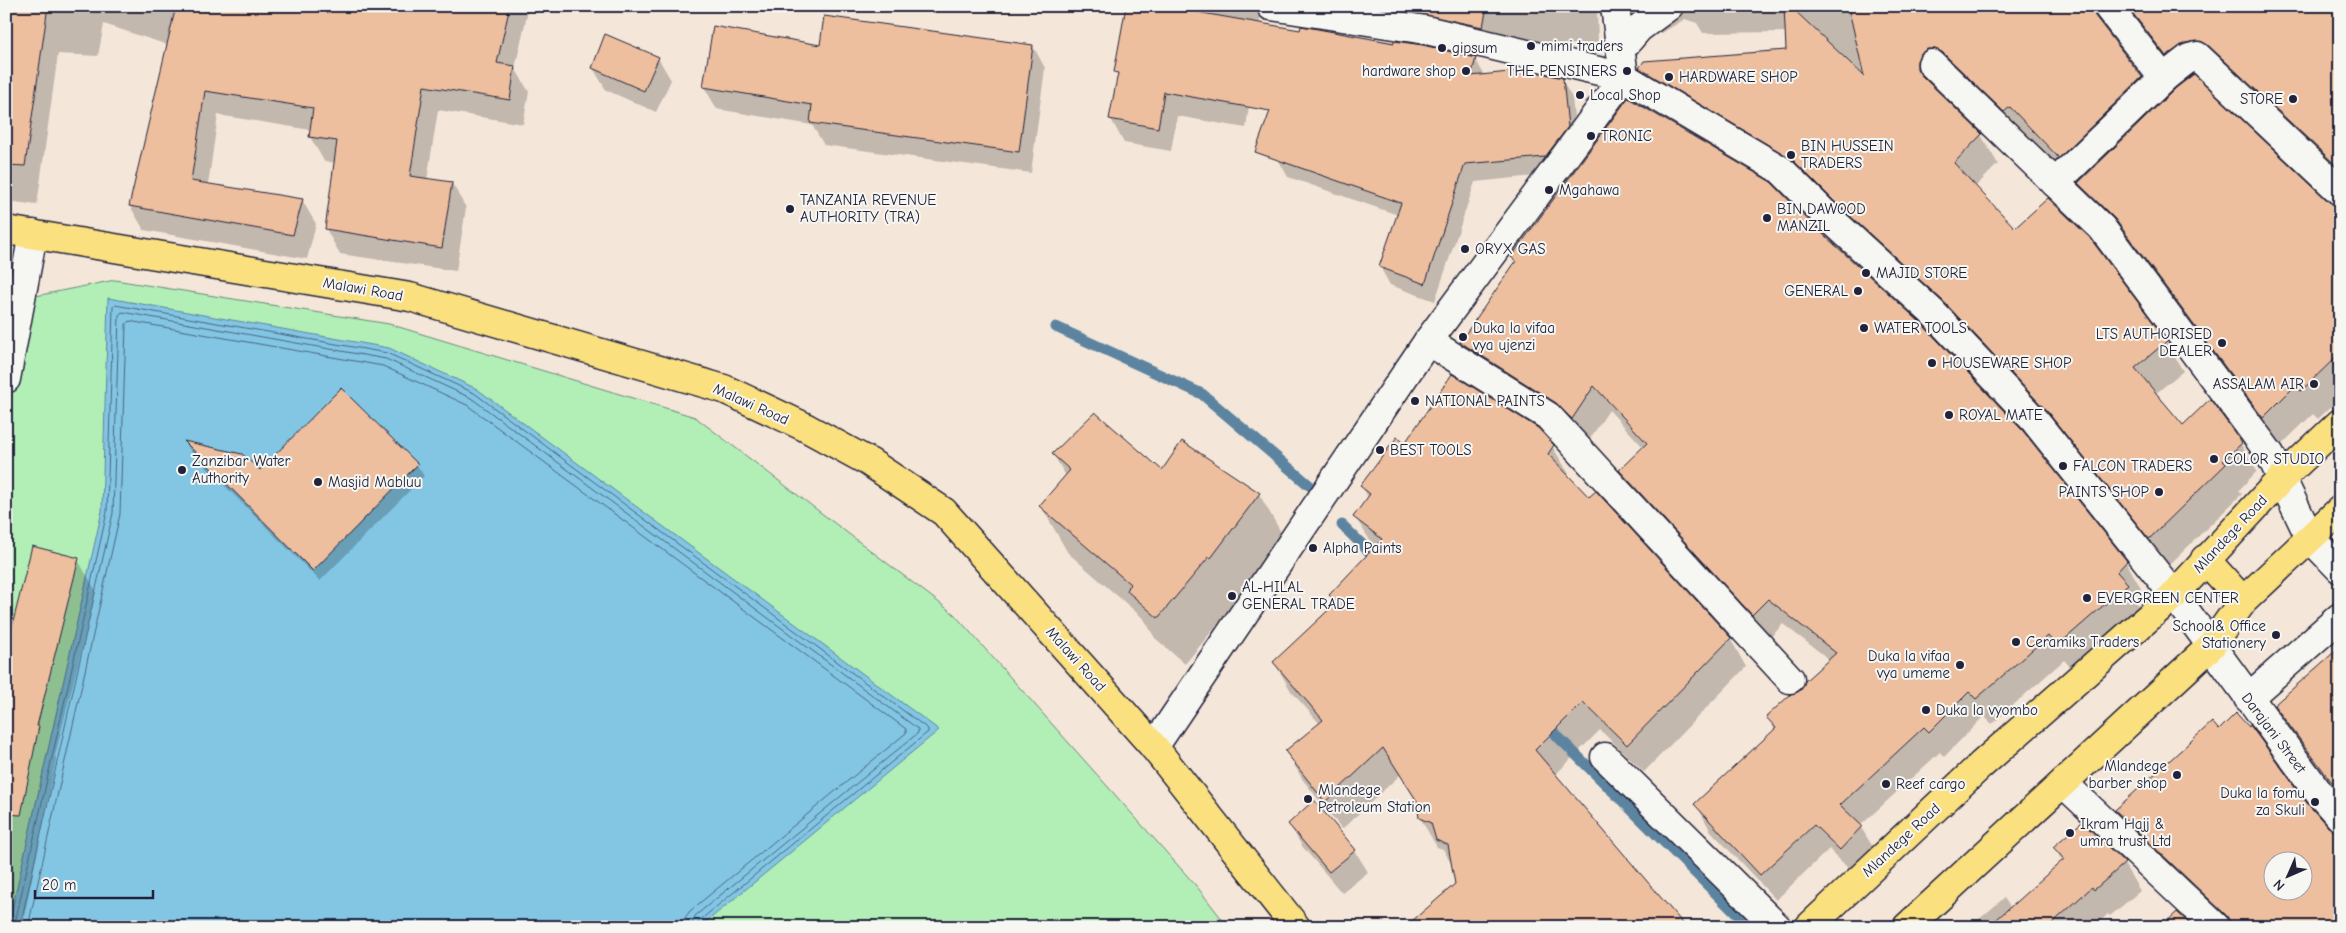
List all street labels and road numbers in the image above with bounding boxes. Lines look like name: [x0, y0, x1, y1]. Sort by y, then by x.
street label: Malawi Road: [321, 273, 405, 305]
street label: Malawi Road: [710, 379, 792, 429]
street label: Mlandege Road: [2189, 491, 2271, 577]
street label: Malawi Road: [1042, 623, 1110, 695]
street label: Darajani Street: [2238, 689, 2311, 777]
street label: Mlandege Road: [1858, 799, 1944, 881]

